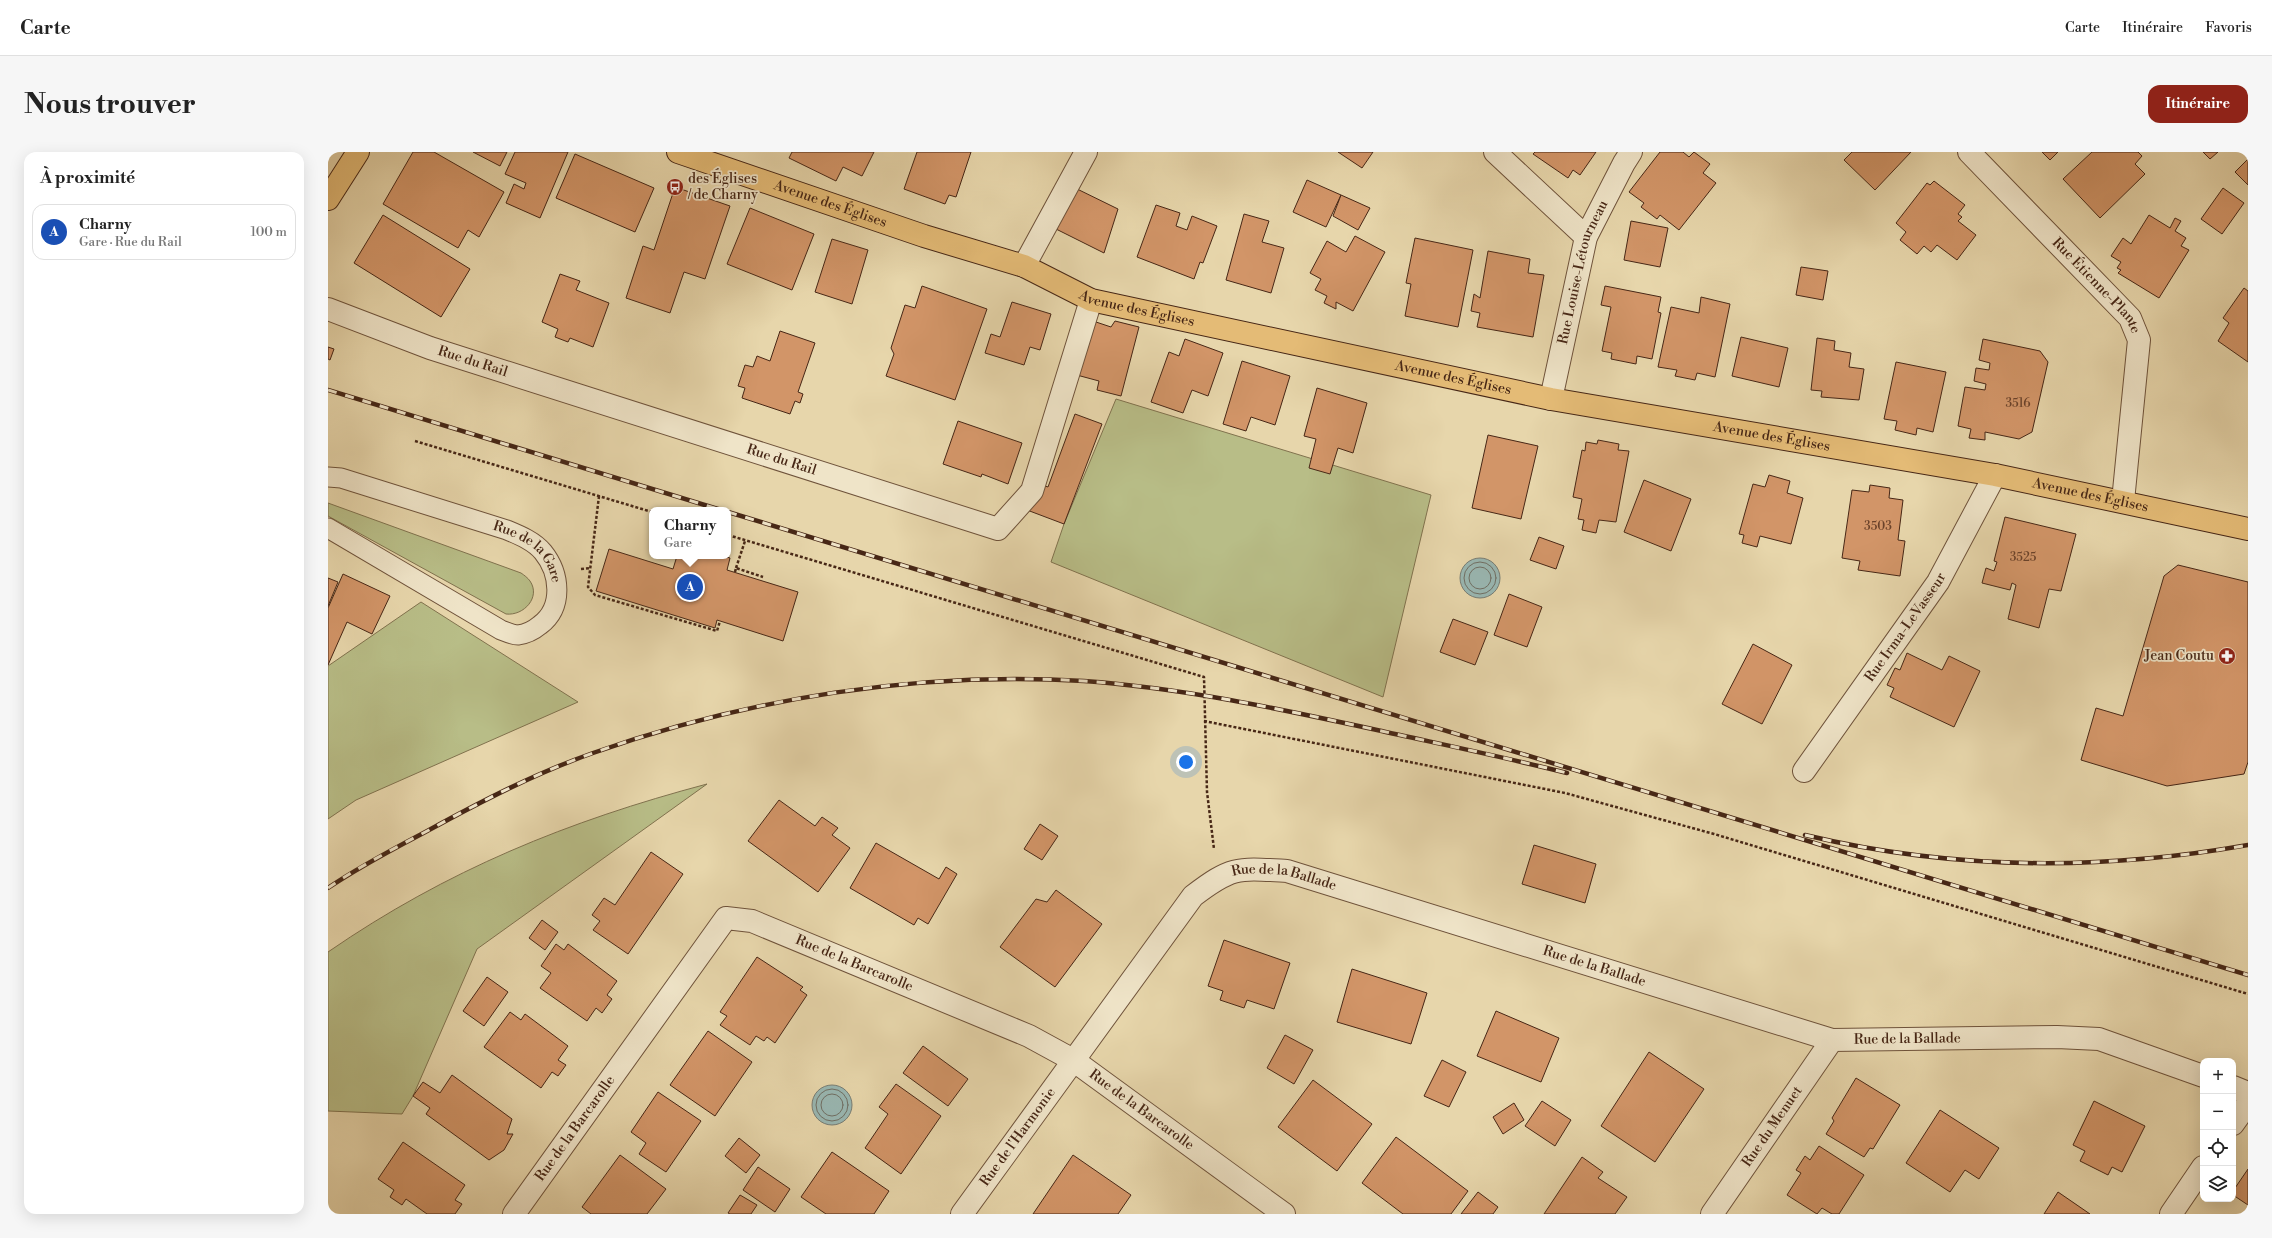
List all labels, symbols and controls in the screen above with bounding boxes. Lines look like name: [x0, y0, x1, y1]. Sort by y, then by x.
text: Carte: [20, 16, 71, 40]
text: Carte: [2065, 19, 2100, 37]
text: Itinéraire: [2122, 19, 2183, 37]
text: Favoris: [2205, 19, 2252, 37]
button: Itinéraire: [2148, 85, 2248, 123]
text: Nous trouver: [24, 87, 196, 122]
text: À proximité: [40, 167, 135, 189]
place label: des Églises / de Charny: [687, 168, 758, 204]
street label: Avenue des Églises: [771, 176, 889, 232]
bus stop icon: des Églises / de Charny: [665, 177, 685, 197]
street label: Rue Louise-Létourneau: [1554, 197, 1612, 346]
text: Charny: [79, 215, 131, 234]
text: A: [49, 224, 59, 240]
text: 100 m: [251, 224, 287, 240]
text: Gare · Rue du Rail: [79, 234, 182, 250]
street label: Rue Étienne-Plante: [2048, 234, 2144, 336]
street label: Avenue des Églises: [1075, 286, 1196, 331]
street label: Rue du Rail: [435, 342, 510, 381]
street label: Avenue des Églises: [1393, 357, 1513, 399]
house number: 3516: [2005, 396, 2031, 411]
street label: Avenue des Églises: [1711, 418, 1832, 456]
street label: Rue du Rail: [744, 440, 819, 480]
street label: Avenue des Églises: [2030, 474, 2150, 516]
popup: [649, 507, 731, 559]
text: Charny: [664, 516, 716, 535]
street label: Rue de la Gare: [491, 517, 565, 584]
house number: 3503: [1864, 519, 1892, 534]
text: Gare: [664, 535, 692, 551]
house number: 3525: [2010, 550, 2037, 565]
street label: Rue Irma-LeVasseur: [1861, 570, 1950, 686]
pin: A: [677, 572, 703, 602]
pharmacy icon: Jean Coutu: [2217, 646, 2237, 666]
place label: Jean Coutu: [2143, 647, 2214, 665]
your location: [1176, 752, 1196, 772]
street label: Rue de la Ballade: [1230, 860, 1339, 895]
street label: Rue de la Barcarolle: [793, 931, 916, 996]
street label: Rue de la Ballade: [1541, 942, 1648, 991]
street label: Rue de la Ballade: [1854, 1029, 1961, 1049]
map controls: [2200, 1058, 2236, 1202]
button: +: [2200, 1058, 2236, 1094]
street label: Rue de la Barcarolle: [1085, 1066, 1198, 1154]
street label: Rue de la Barcarolle: [531, 1072, 619, 1185]
street label: Rue du Menuet: [1738, 1083, 1806, 1171]
street label: Rue de l'Harmonie: [976, 1084, 1060, 1190]
button: −: [2200, 1094, 2236, 1130]
button: locate: [2200, 1130, 2236, 1166]
button: layers: [2200, 1166, 2236, 1202]

